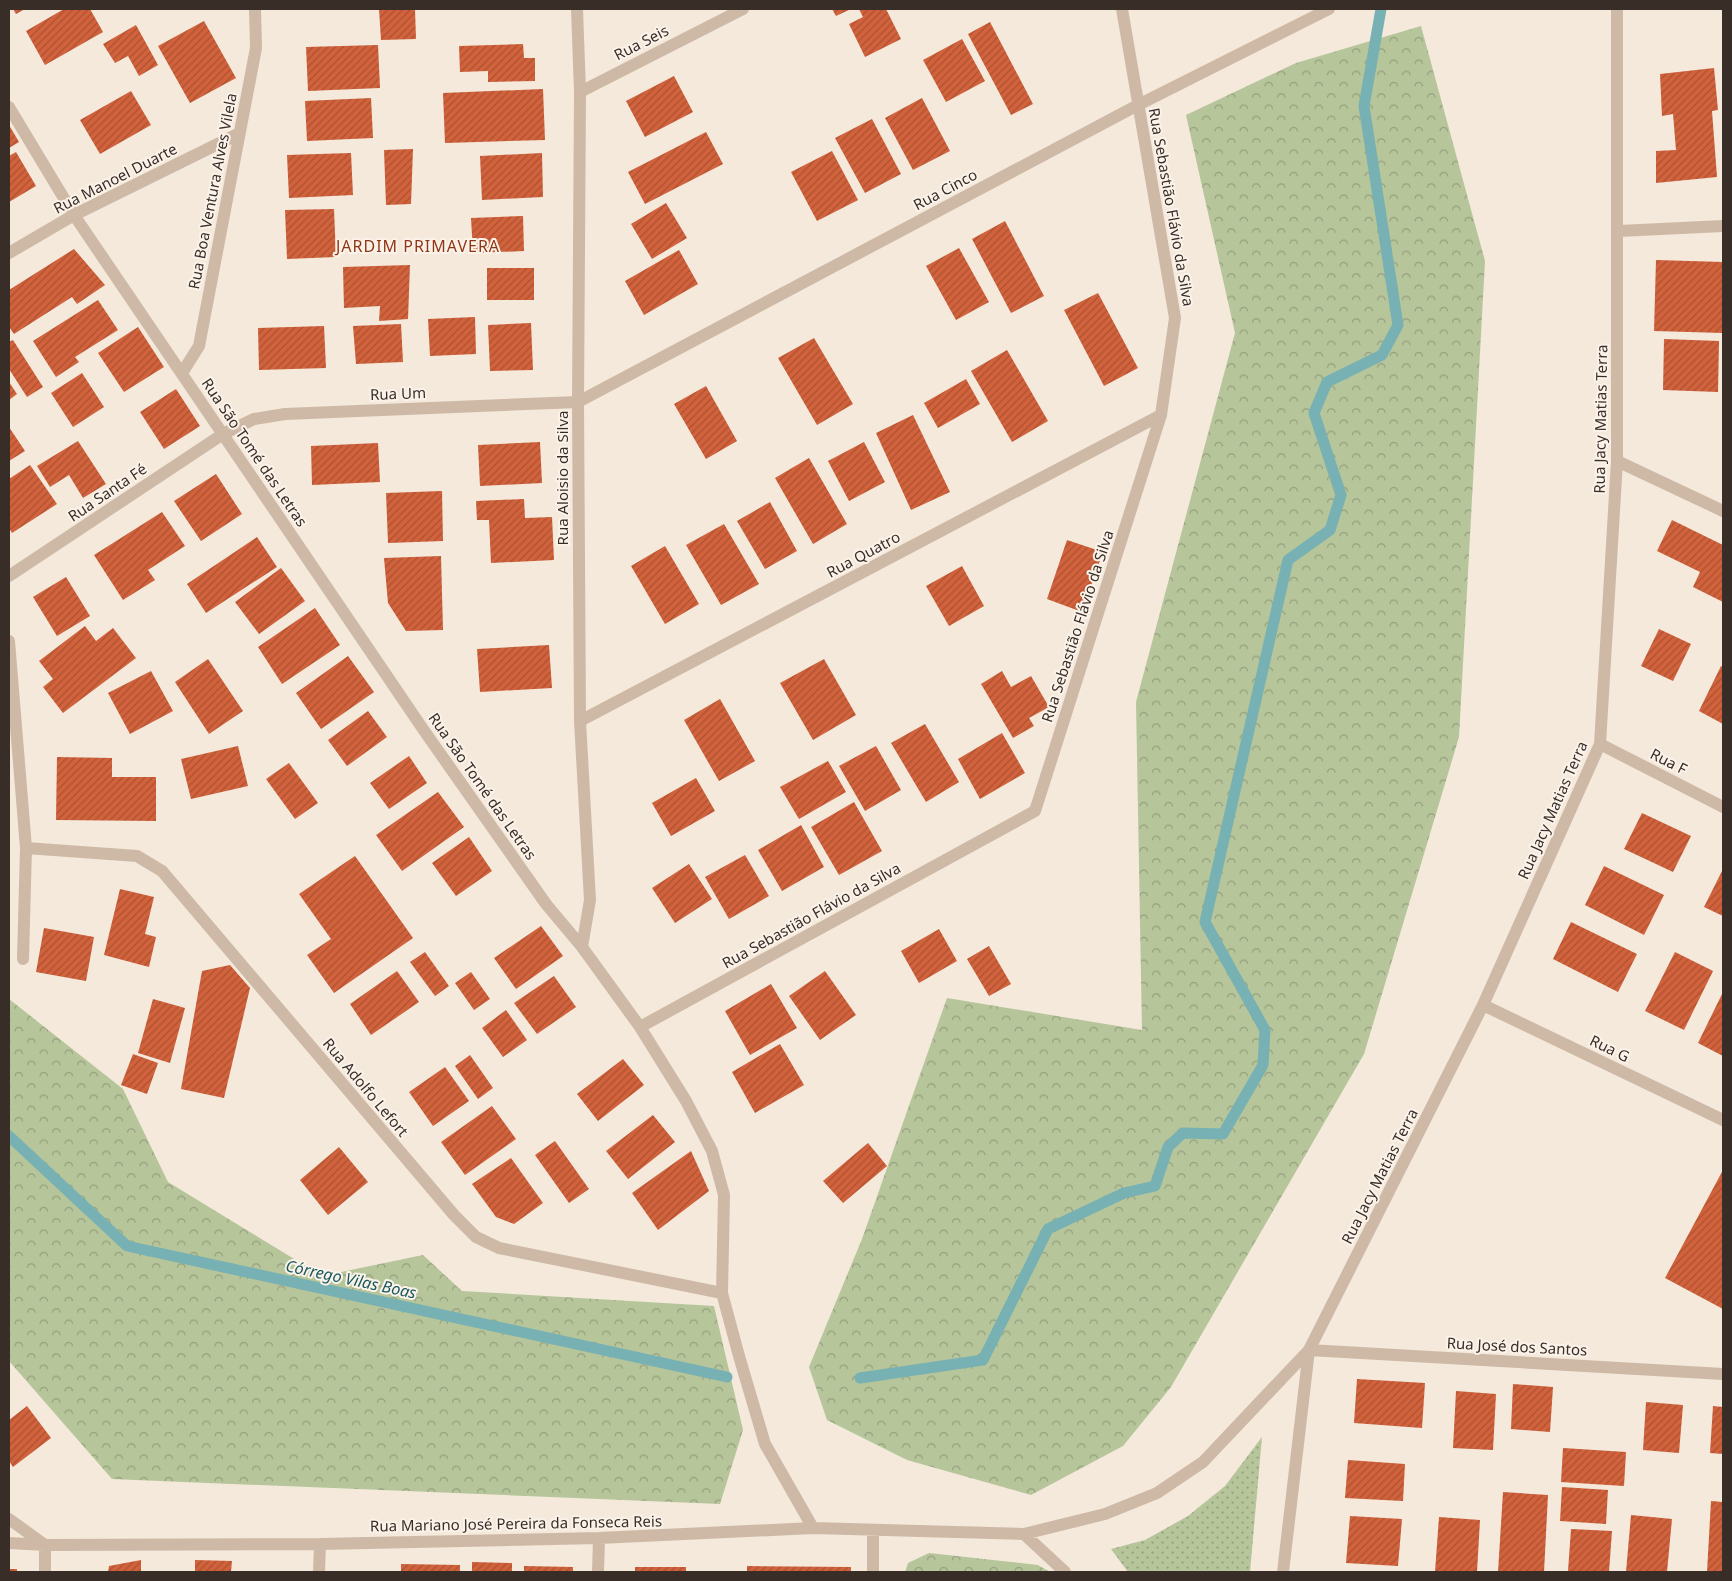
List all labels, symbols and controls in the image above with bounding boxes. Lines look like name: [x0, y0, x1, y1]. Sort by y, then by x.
street label: Rua Seis: [610, 20, 672, 64]
street label: Rua Boa Ventura Alves Vilela: [183, 91, 241, 291]
street label: Rua Sebastião Flávio da Silva: [1145, 106, 1199, 308]
street label: Rua Manoel Duarte: [50, 138, 180, 218]
street label: Rua Cinco: [909, 164, 981, 214]
district label: JARDIM PRIMAVERA: [334, 235, 500, 257]
street label: Rua Jacy Matias Terra: [1589, 344, 1611, 494]
street label: Rua São Tomé das Letras: [198, 374, 312, 530]
street label: Rua Um: [370, 382, 426, 404]
street label: Rua Aloisio da Silva: [552, 411, 572, 545]
street label: Rua Santa Fé: [64, 458, 150, 526]
street label: Rua Quatro: [823, 526, 903, 582]
street label: Rua Sebastião Flávio da Silva: [1036, 527, 1118, 725]
street label: Rua São Tomé das Letras: [425, 708, 541, 864]
street label: Rua Jacy Matias Terra: [1513, 738, 1591, 882]
street label: Rua F: [1647, 743, 1691, 779]
street label: Rua Sebastião Flávio da Silva: [718, 857, 904, 973]
street label: Rua G: [1587, 1030, 1633, 1066]
street label: Rua Adolfo Lefort: [319, 1033, 414, 1141]
street label: Rua Jacy Matias Terra: [1336, 1105, 1422, 1247]
water label: Córrego Vilas Boas: [284, 1254, 418, 1304]
street label: Rua José dos Santos: [1446, 1332, 1588, 1360]
street label: Rua Mariano José Pereira da Fonseca Reis: [370, 1510, 662, 1536]

